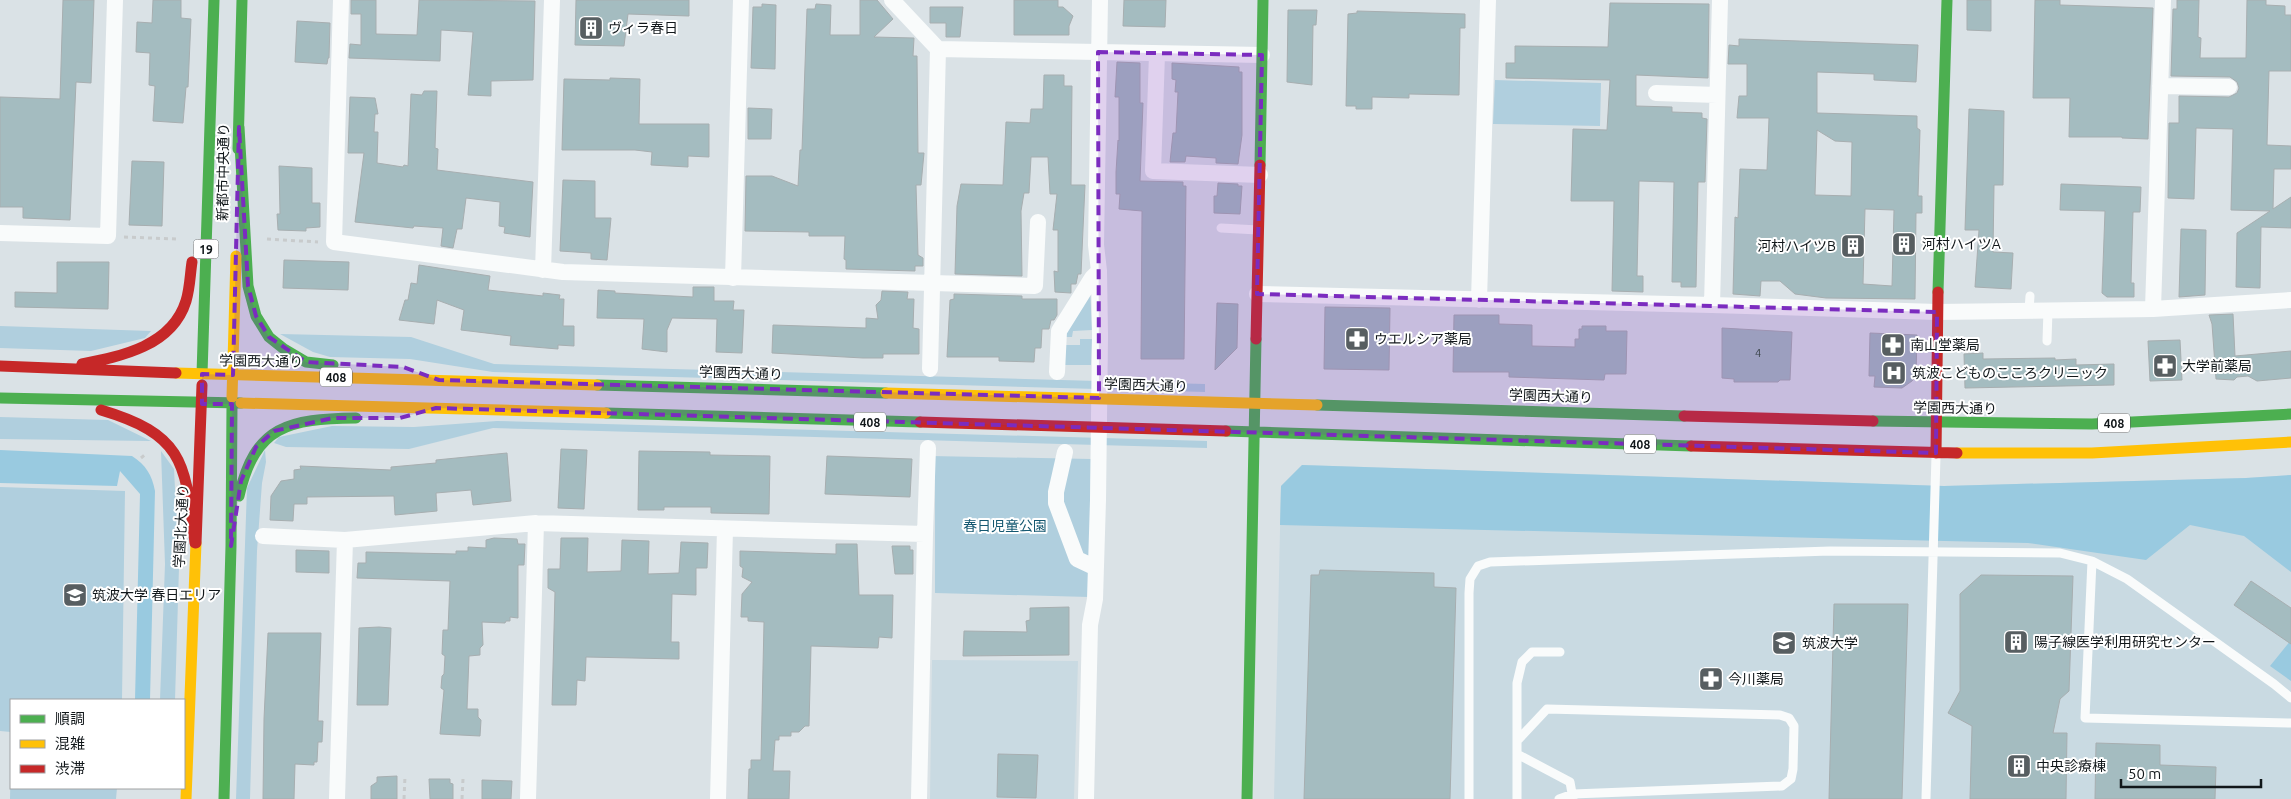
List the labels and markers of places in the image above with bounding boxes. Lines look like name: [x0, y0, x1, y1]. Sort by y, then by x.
building icon: ヴィラ春日: [578, 15, 604, 41]
place label: ヴィラ春日: [608, 20, 678, 36]
building icon: 河村ハイツA: [1891, 231, 1917, 257]
building icon: 河村ハイツB: [1840, 233, 1866, 259]
place label: 河村ハイツA: [1922, 236, 2001, 252]
place label: 河村ハイツB: [1757, 238, 1836, 254]
pharmacy icon: ウエルシア薬局: [1344, 326, 1370, 352]
place label: ウエルシア薬局: [1374, 331, 1472, 347]
pharmacy icon: 南山堂薬局: [1880, 332, 1906, 358]
place label: 南山堂薬局: [1910, 337, 1980, 353]
pharmacy icon: 大学前薬局: [2152, 353, 2178, 379]
place label: 大学前薬局: [2182, 358, 2252, 374]
hospital icon: 筑波こどものこころクリニック: [1881, 360, 1907, 386]
place label: 筑波こどものこころクリニック: [1912, 365, 2108, 381]
school or university icon: 筑波大学 春日エリア: [62, 582, 88, 608]
place label: 筑波大学 春日エリア: [92, 587, 221, 603]
building icon: 陽子線医学利用研究センター: [2003, 629, 2029, 655]
school or university icon: 筑波大学: [1771, 630, 1797, 656]
place label: 陽子線医学利用研究センター: [2034, 634, 2216, 650]
place label: 筑波大学: [1802, 635, 1858, 651]
pharmacy icon: 今川薬局: [1698, 666, 1724, 692]
place label: 今川薬局: [1728, 671, 1784, 687]
building icon: 中央診療棟: [2006, 753, 2032, 779]
place label: 中央診療棟: [2036, 758, 2106, 774]

